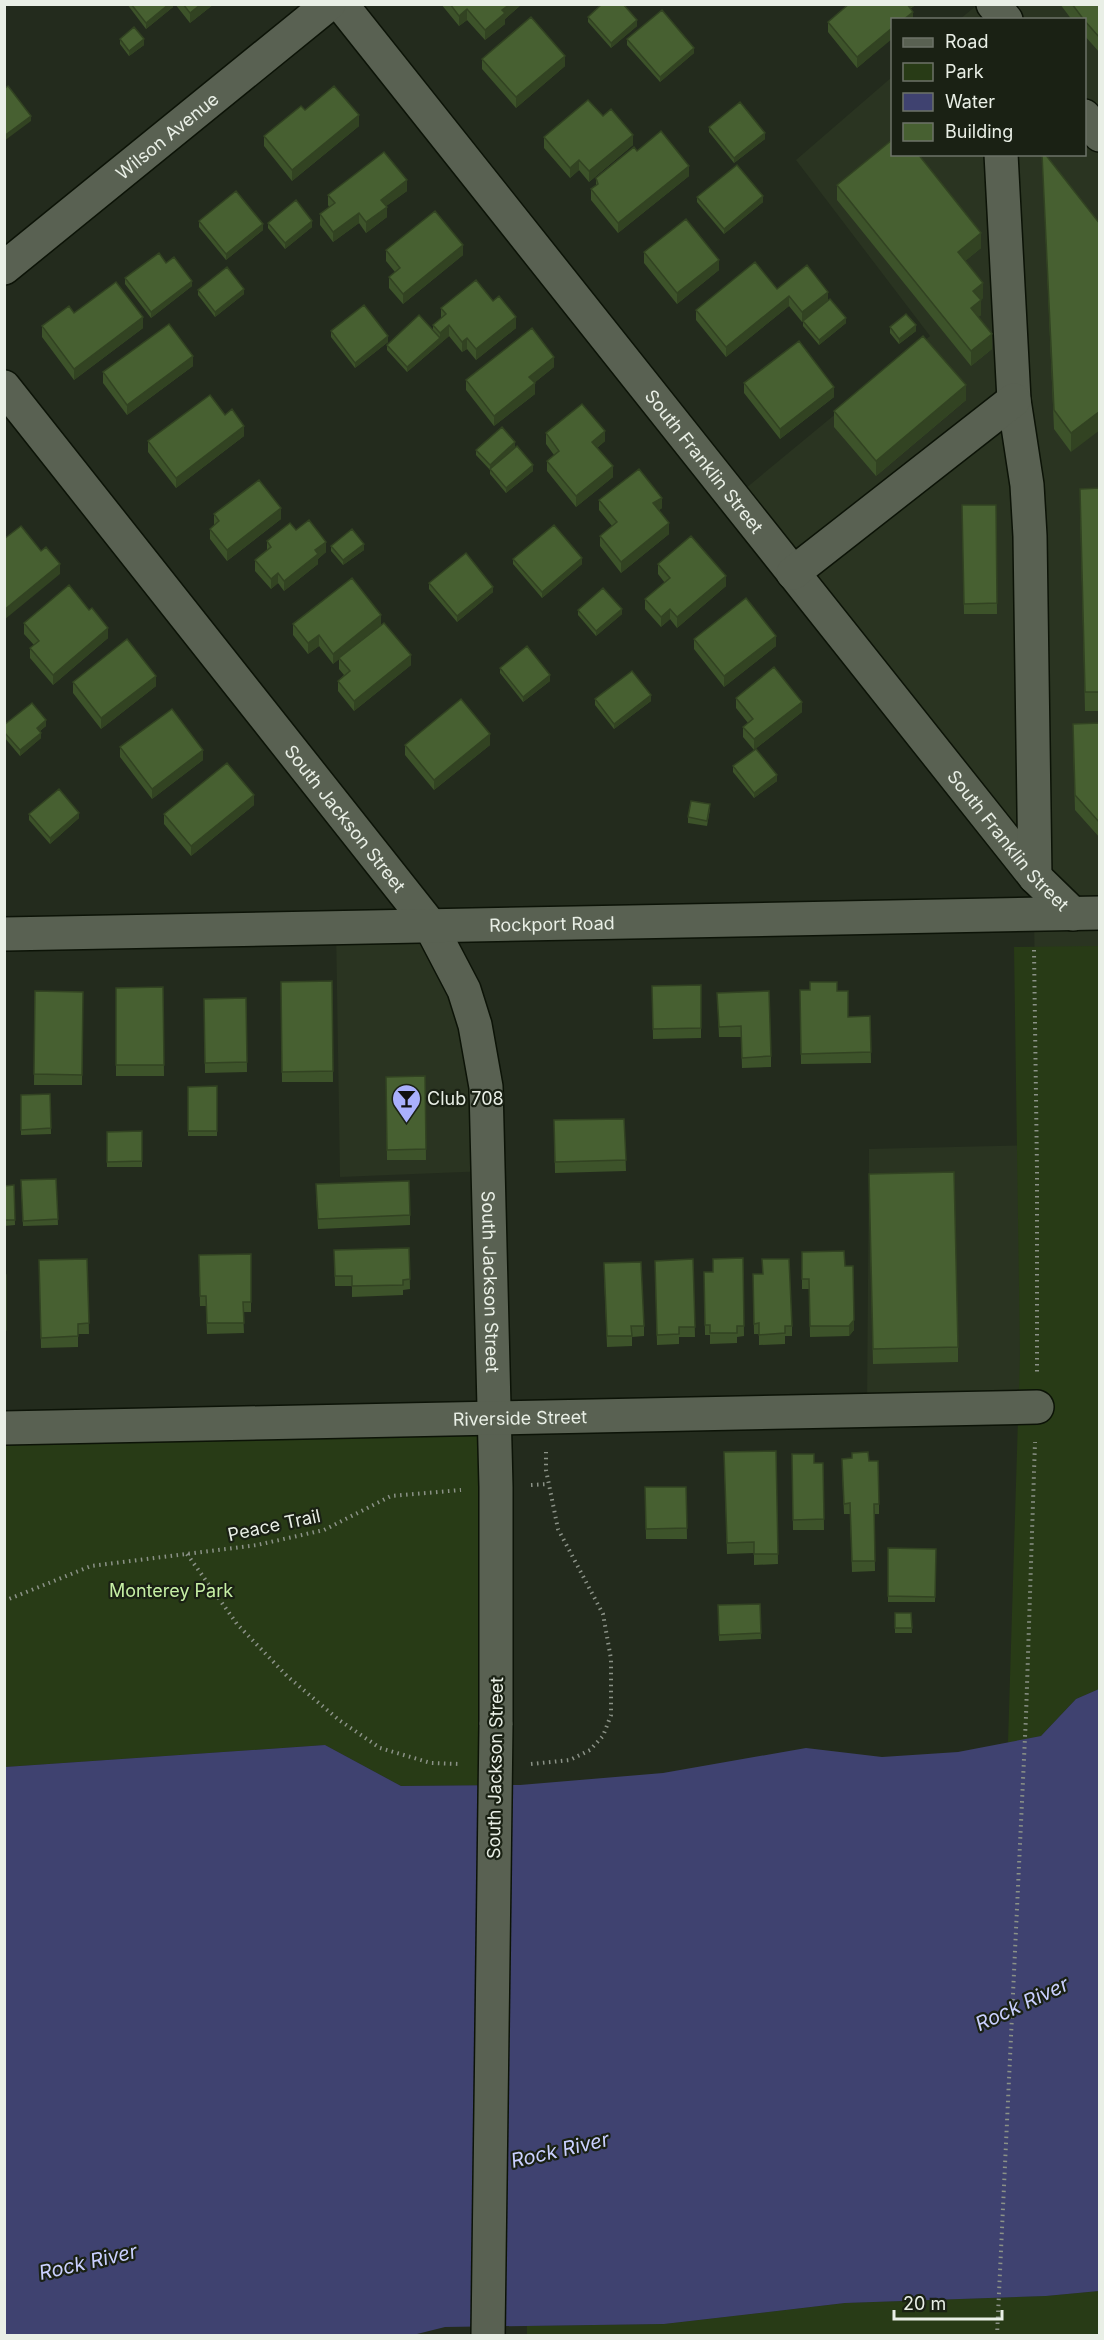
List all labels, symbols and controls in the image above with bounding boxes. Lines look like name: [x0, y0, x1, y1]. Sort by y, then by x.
legend: [891, 18, 1086, 156]
text: Road: [945, 31, 988, 52]
text: Park: [945, 61, 984, 82]
street label: Wilson Avenue: [112, 88, 222, 183]
text: Water: [945, 91, 995, 112]
text: Building: [945, 121, 1013, 142]
street label: South Franklin Street: [641, 385, 768, 537]
street label: South Jackson Street: [281, 740, 410, 896]
street label: South Franklin Street: [943, 766, 1074, 915]
street label: Rockport Road: [489, 912, 615, 935]
bar icon: Club 708: [390, 1082, 422, 1124]
place label: Club 708: [427, 1088, 504, 1109]
street label: South Jackson Street: [478, 1190, 504, 1373]
street label: Riverside Street: [453, 1406, 587, 1429]
street label: Peace Trail: [226, 1505, 322, 1545]
park label: Monterey Park: [109, 1580, 233, 1601]
street label: South Jackson Street: [483, 1677, 507, 1859]
water label: Rock River: [971, 1972, 1073, 2036]
water label: Rock River: [508, 2127, 612, 2173]
water label: Rock River: [36, 2239, 140, 2285]
scale bar: [894, 2283, 1002, 2321]
text: 20 m: [903, 2293, 946, 2314]

